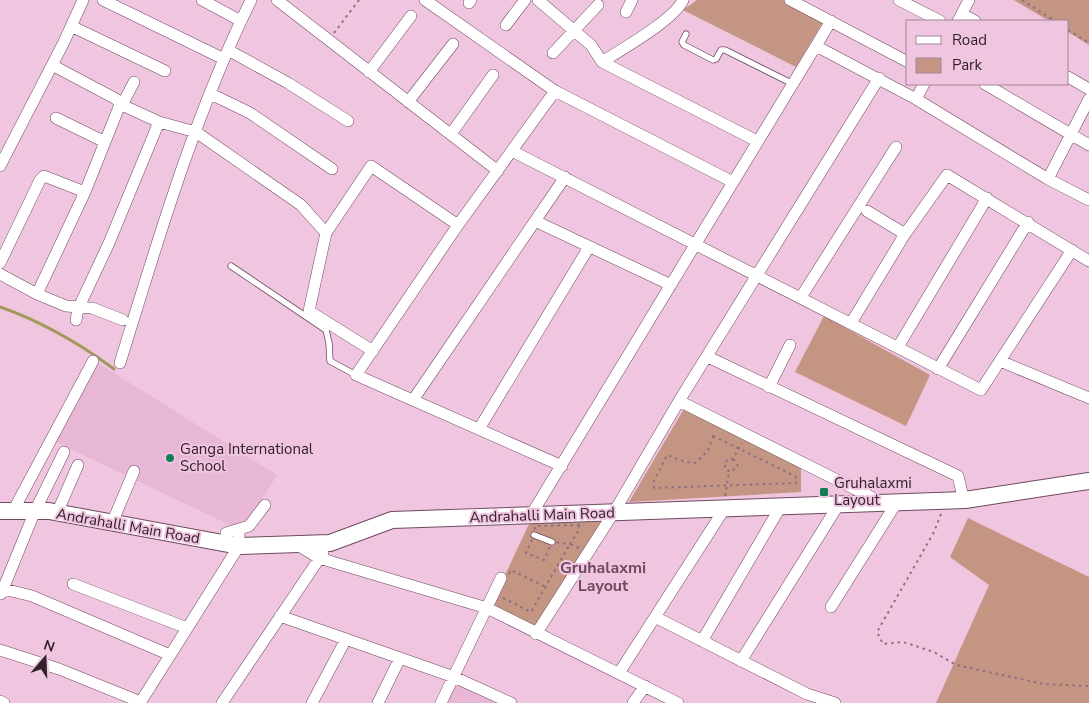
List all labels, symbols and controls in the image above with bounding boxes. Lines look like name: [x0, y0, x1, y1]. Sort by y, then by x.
legend: [906, 20, 1069, 85]
text: Road: [952, 30, 987, 50]
text: Park: [952, 55, 982, 75]
place label: Ganga International School: [180, 439, 314, 476]
marker: Ganga International School: [164, 452, 176, 464]
place label: Gruhalaxmi Layout: [834, 473, 912, 510]
marker: Gruhalaxmi Layout: [818, 486, 830, 498]
street label: Andrahalli Main Road: [469, 502, 615, 528]
street label: Andrahalli Main Road: [55, 504, 201, 548]
district label: Gruhalaxmi Layout: [560, 557, 646, 597]
north arrow: [20, 633, 70, 683]
text: N: [41, 635, 57, 657]

